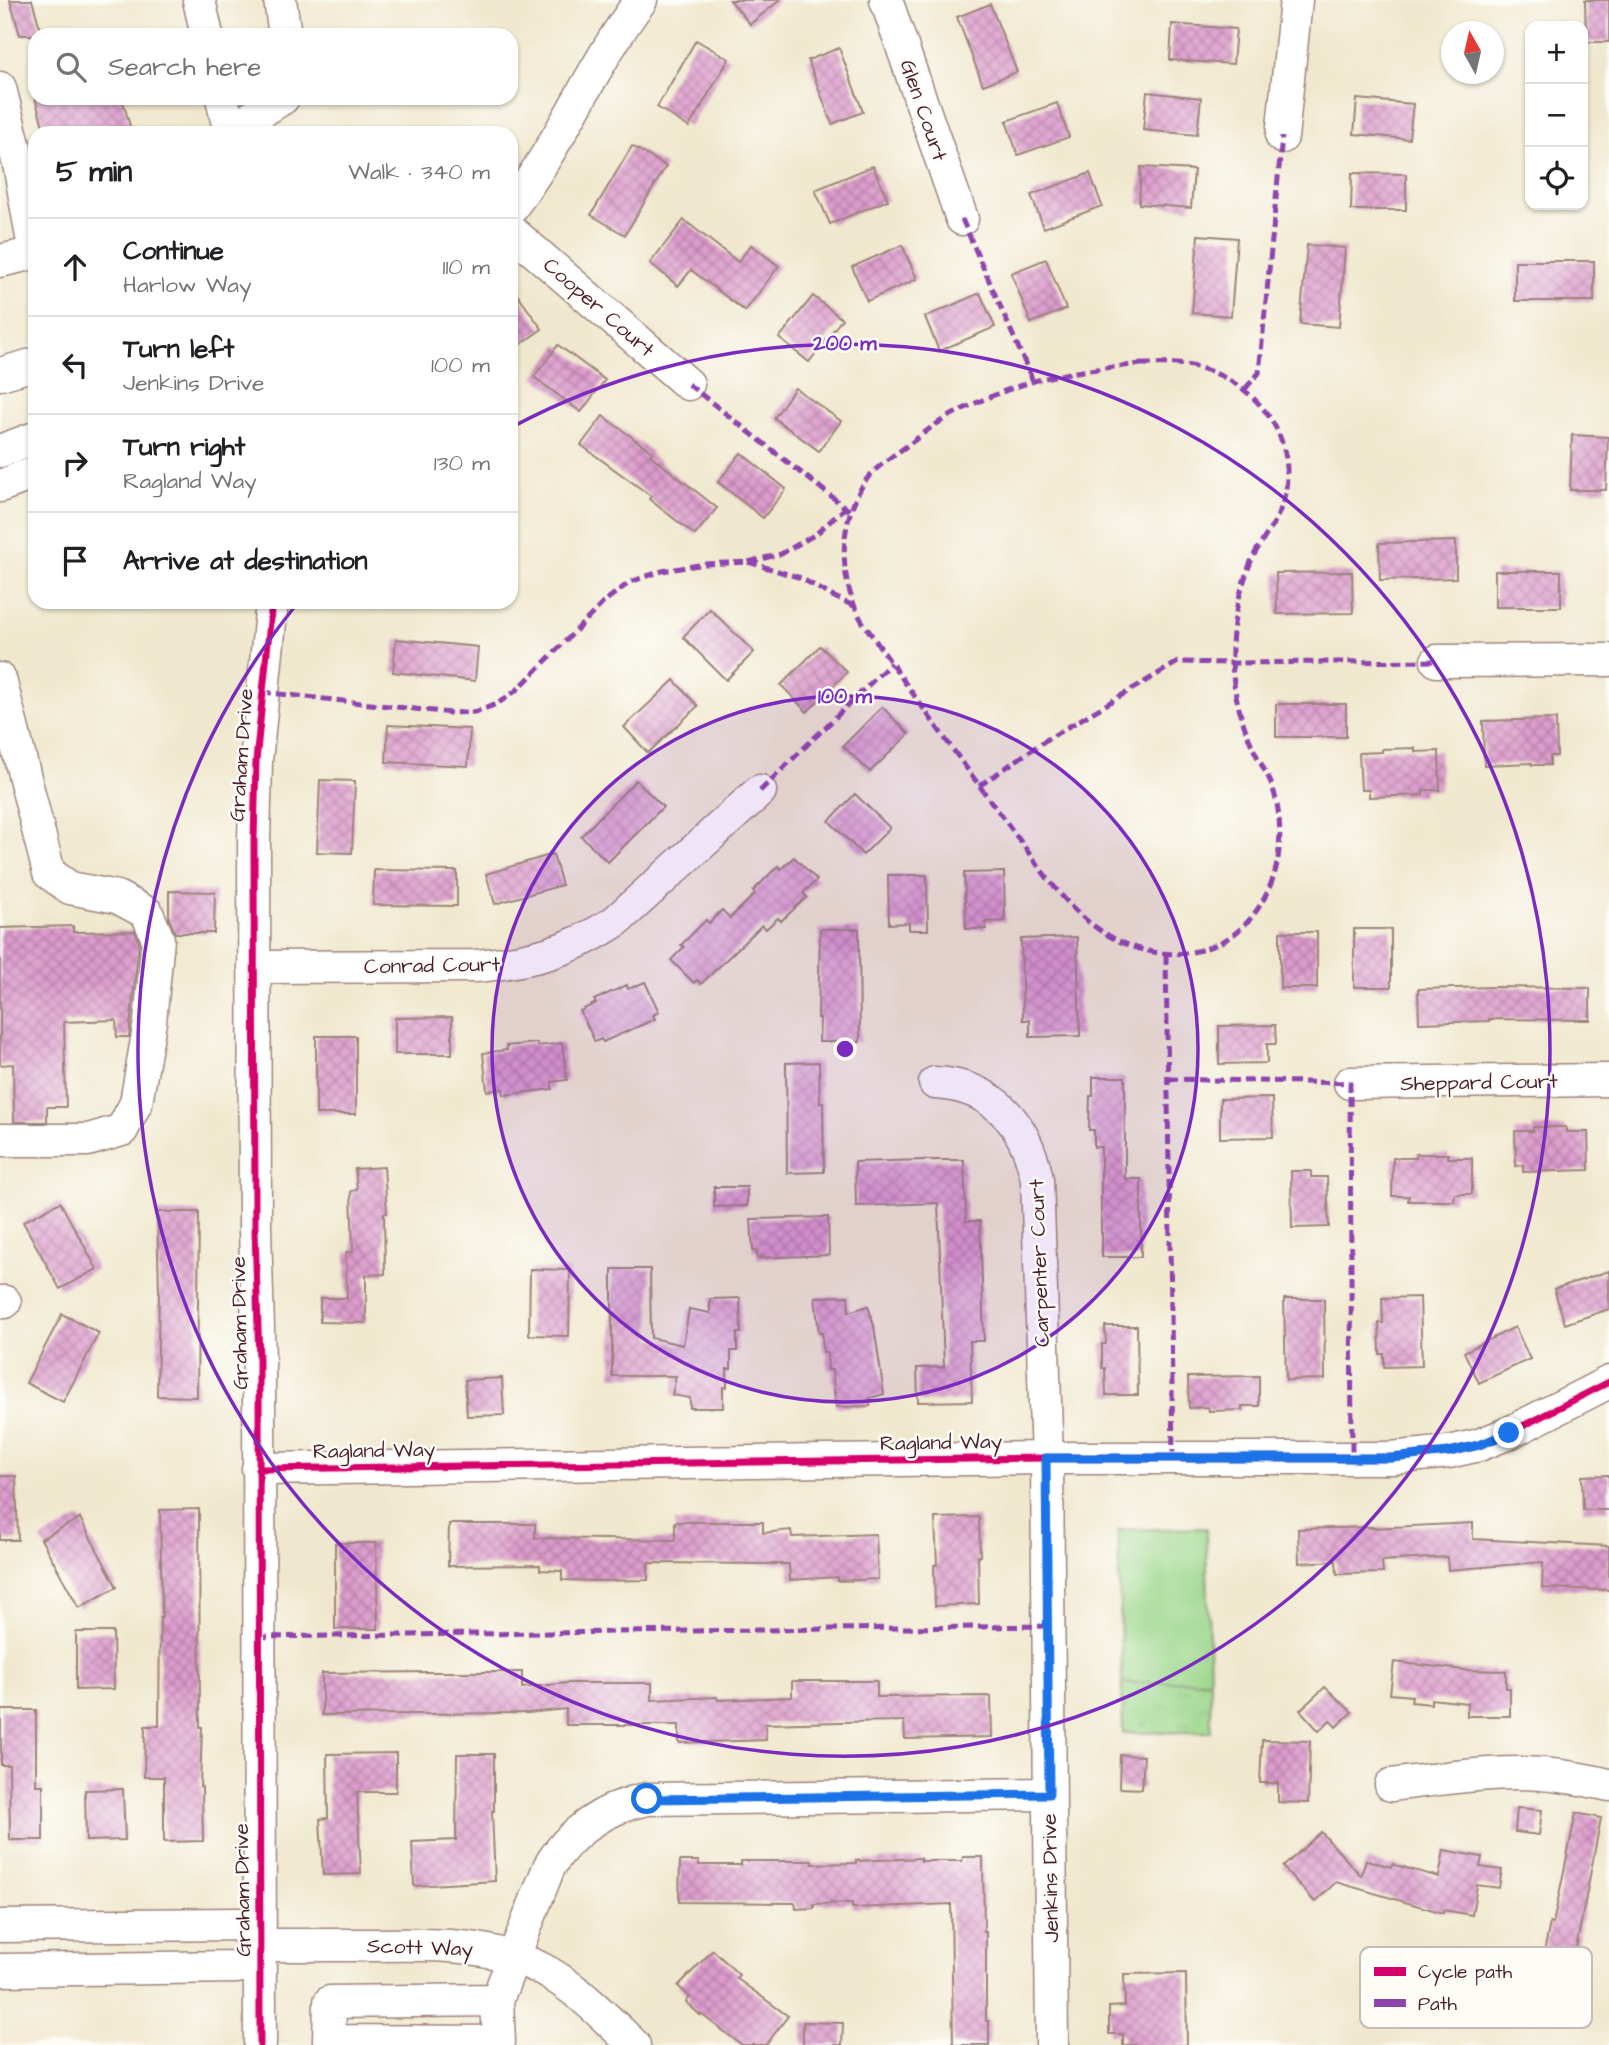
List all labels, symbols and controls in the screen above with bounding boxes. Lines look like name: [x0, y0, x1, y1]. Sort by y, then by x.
north arrow: [1441, 21, 1504, 84]
map controls: [1525, 21, 1588, 210]
button: +: [1525, 21, 1588, 84]
search box: [28, 28, 518, 105]
icon: search: [52, 48, 90, 86]
text: Search here: [108, 49, 261, 85]
street label: Glen Court: [893, 56, 955, 165]
button: −: [1525, 84, 1588, 147]
button: locate: [1525, 147, 1588, 210]
text: 5 min: [56, 151, 132, 193]
text: Walk · 340 m: [348, 156, 490, 188]
text: Continue: [123, 233, 224, 269]
icon: ahead: [56, 248, 94, 286]
text: 110 m: [442, 251, 490, 283]
street label: Cooper Court: [536, 251, 661, 365]
text: Harlow Way: [123, 269, 252, 301]
text: 200 m: [812, 329, 877, 358]
text: Turn left: [123, 331, 234, 367]
icon: left: [56, 346, 94, 384]
text: 100 m: [431, 349, 490, 381]
text: Jenkins Drive: [123, 367, 264, 399]
text: Turn right: [123, 429, 245, 465]
icon: right: [56, 444, 94, 482]
text: 130 m: [434, 447, 490, 479]
text: Ragland Way: [123, 465, 257, 497]
icon: arrive: [56, 542, 94, 580]
text: Arrive at destination: [123, 543, 368, 579]
text: 100 m: [818, 682, 873, 711]
street label: Graham Drive: [222, 688, 261, 823]
street label: Conrad Court: [364, 950, 501, 981]
centre of rings: [833, 1037, 857, 1061]
street label: Sheppard Court: [1400, 1067, 1559, 1099]
street label: Carpenter Court: [1022, 1178, 1058, 1347]
street label: Graham Drive: [224, 1256, 255, 1390]
route end: [1493, 1417, 1524, 1448]
street label: Ragland Way: [880, 1427, 1003, 1460]
street label: Ragland Way: [313, 1435, 436, 1468]
route start: [631, 1783, 662, 1814]
street label: Jenkins Drive: [1035, 1813, 1066, 1943]
street label: Graham Drive: [227, 1823, 258, 1957]
street label: Scott Way: [366, 1931, 474, 1966]
legend: [1360, 1947, 1592, 2028]
text: Cycle path: [1418, 1959, 1513, 1987]
text: Path: [1418, 1991, 1457, 2018]

